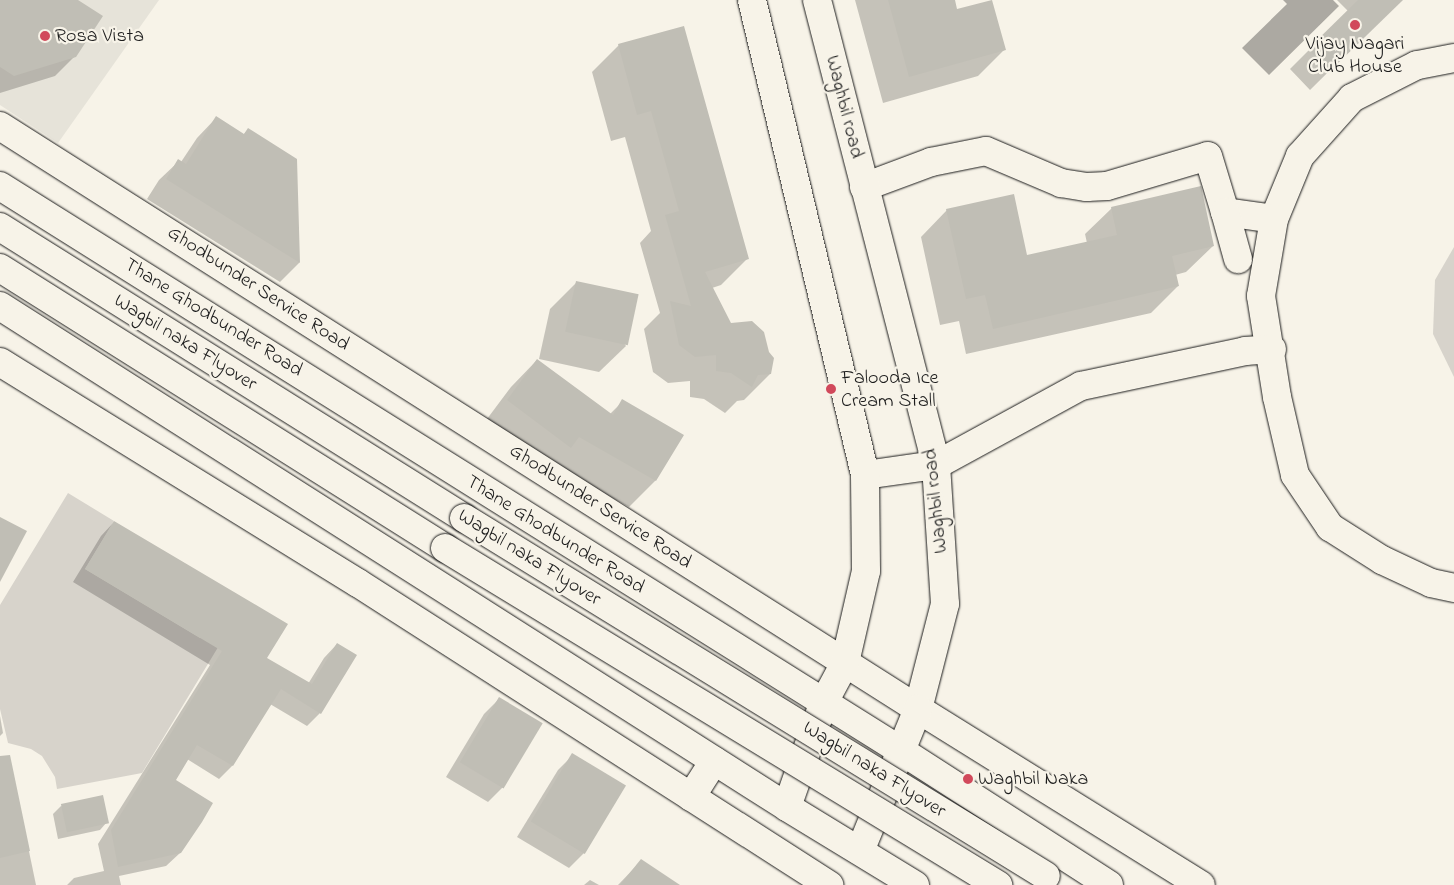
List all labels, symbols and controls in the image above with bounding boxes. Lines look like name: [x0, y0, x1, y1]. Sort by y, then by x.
marker: Vijay Nagari Club House: [1349, 19, 1361, 31]
place label: Rosa Vista: [55, 24, 144, 48]
marker: Rosa Vista: [39, 30, 51, 42]
place label: Vijay Nagari Club House: [1306, 33, 1404, 80]
street label: Waghbil road: [820, 53, 868, 161]
street label: Ghodbunder Service Road: [162, 221, 354, 357]
street label: Thane Ghodbunder Road: [119, 253, 307, 383]
street label: Wagbil naka Flyover: [109, 289, 261, 397]
place label: Falooda Ice Cream Stall: [841, 366, 938, 413]
marker: Falooda Ice Cream Stall: [825, 383, 837, 395]
street label: Ghodbunder Service Road: [504, 439, 696, 575]
street label: Waghbil road: [919, 447, 953, 555]
street label: Thane Ghodbunder Road: [461, 470, 649, 600]
street label: Wagbil naka Flyover: [453, 504, 605, 612]
street label: Wagbil naka Flyover: [798, 716, 950, 824]
place label: Waghbil Naka: [978, 767, 1088, 791]
marker: Waghbil Naka: [962, 773, 974, 785]

